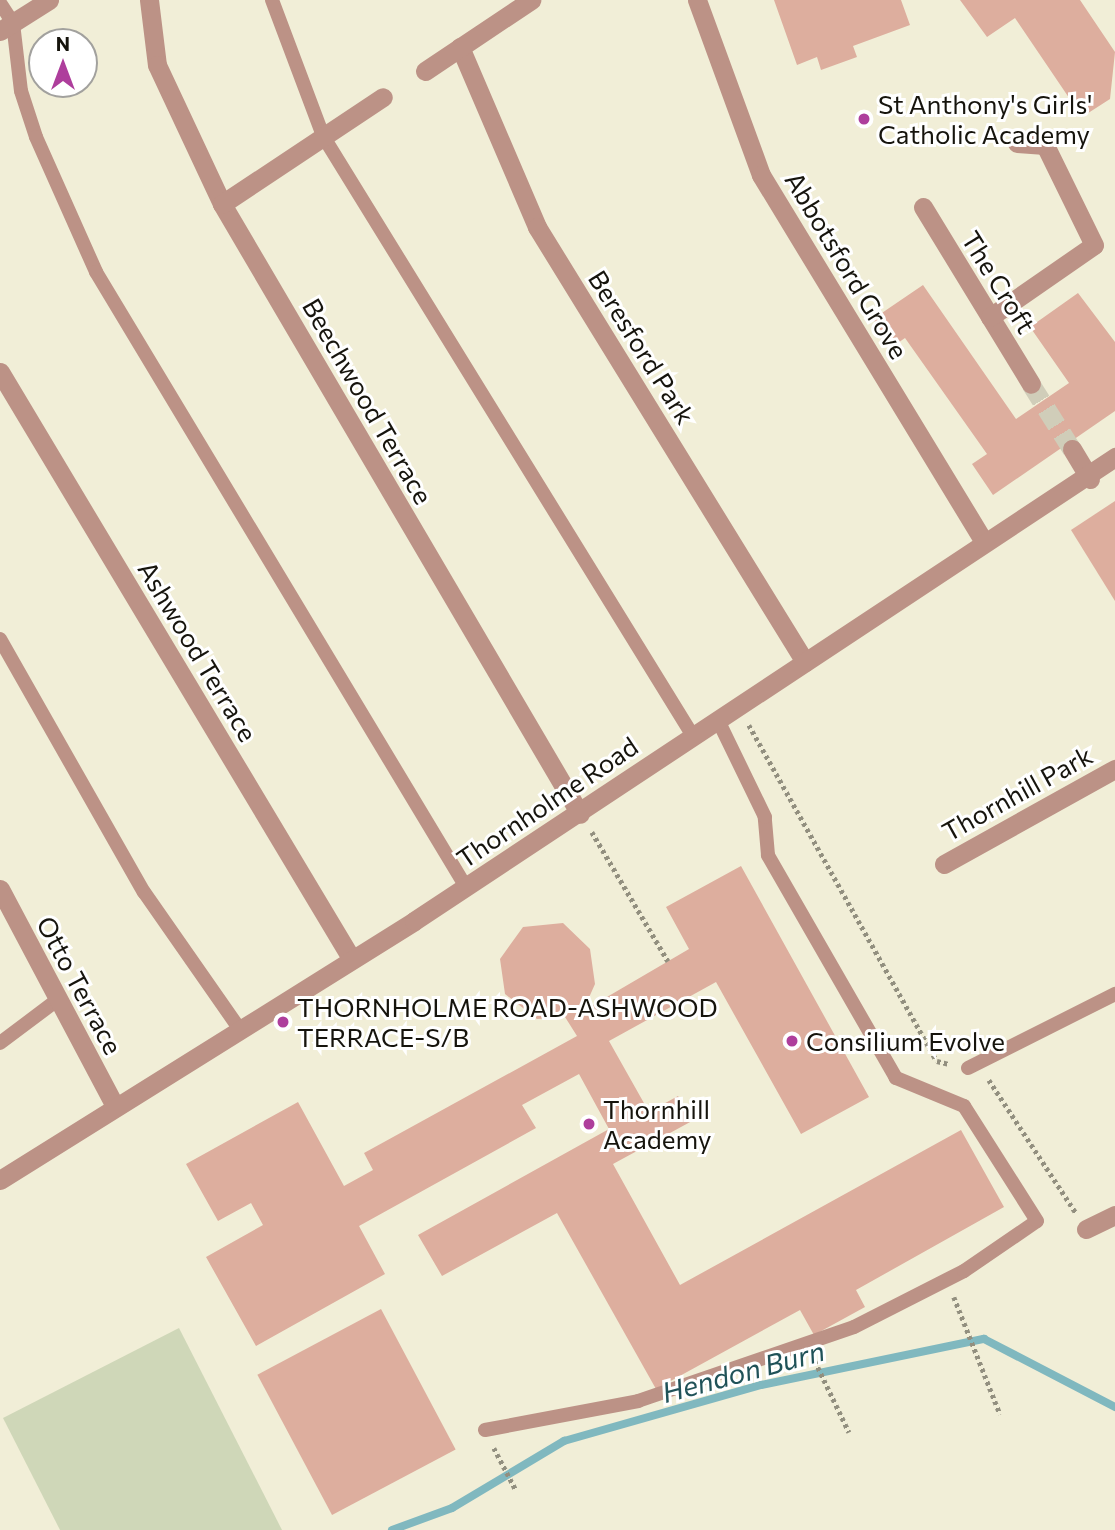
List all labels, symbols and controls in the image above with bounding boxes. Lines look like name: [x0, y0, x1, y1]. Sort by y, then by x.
north arrow: [28, 28, 98, 98]
text: N: [56, 32, 70, 55]
place label: St Anthony's Girls' Catholic Academy: [878, 88, 1092, 150]
marker: St Anthony's Girls' Catholic Academy: [856, 111, 872, 127]
street label: Abbotsford Grove: [779, 166, 915, 364]
street label: The Croft: [955, 225, 1043, 339]
street label: Beresford Park: [582, 264, 702, 430]
street label: Beechwood Terrace: [296, 293, 440, 509]
street label: Ashwood Terrace: [132, 555, 264, 747]
street label: Thornholme Road: [451, 730, 643, 874]
street label: Thornhill Park: [937, 739, 1097, 847]
street label: Otto Terrace: [31, 911, 129, 1059]
place label: THORNHOLME ROAD-ASHWOOD TERRACE-S/B: [297, 991, 718, 1052]
marker: THORNHOLME ROAD-ASHWOOD TERRACE-S/B: [275, 1014, 291, 1030]
place label: Consilium Evolve: [806, 1025, 1005, 1057]
marker: Consilium Evolve: [784, 1033, 800, 1049]
place label: Thornhill Academy: [603, 1093, 711, 1154]
marker: Thornhill Academy: [581, 1116, 597, 1132]
water label: Hendon Burn: [658, 1333, 828, 1409]

